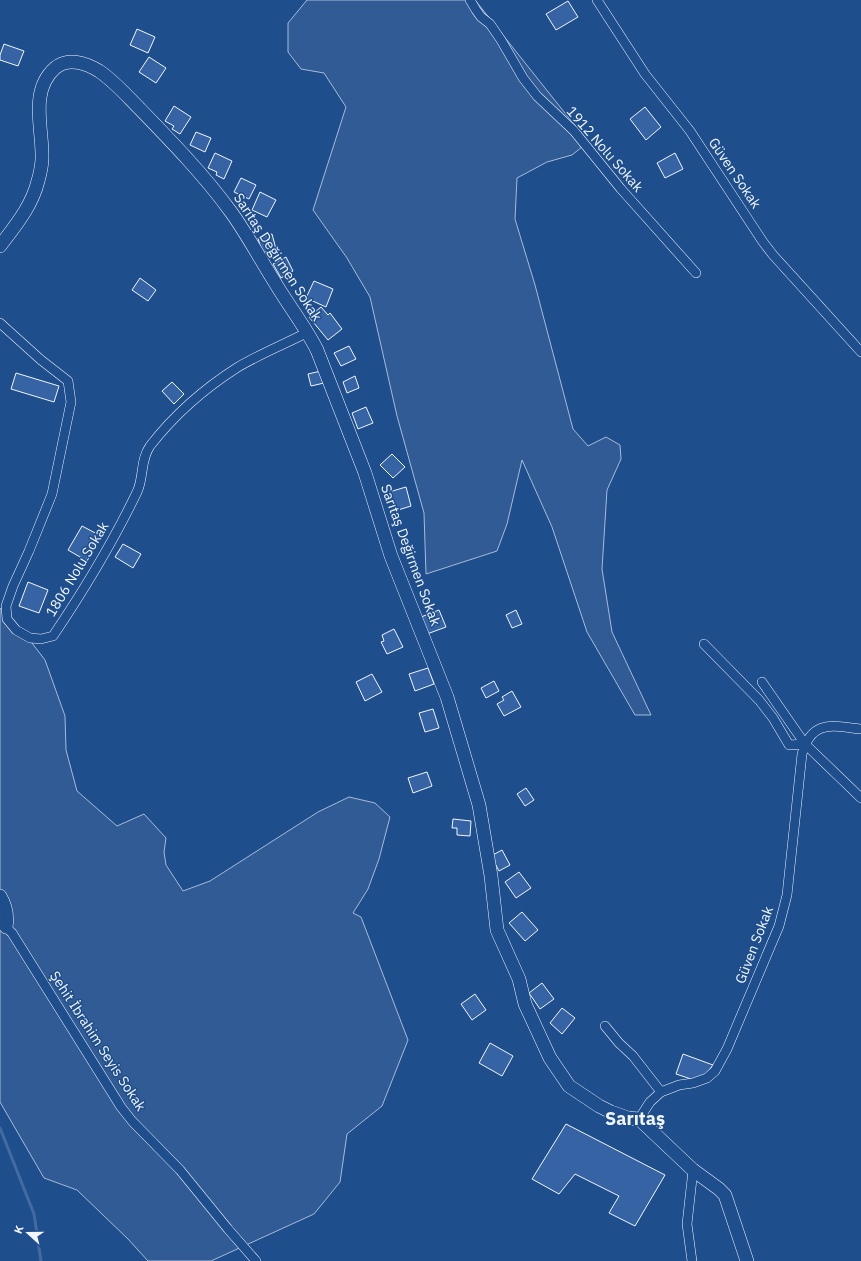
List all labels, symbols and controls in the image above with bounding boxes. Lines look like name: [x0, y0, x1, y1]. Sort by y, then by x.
street label: 1912 Nolu Sokak: [563, 102, 648, 196]
street label: Güven Sokak: [705, 134, 766, 212]
street label: Sarıtaş Değirmen Sokak: [230, 190, 327, 325]
street label: Sarıtaş Değirmen Sokak: [377, 482, 445, 629]
street label: 1806 Nolu Sokak: [42, 518, 113, 620]
street label: Güven Sokak: [731, 903, 777, 986]
street label: Şehit İbrahim Seyis Sokak: [46, 968, 150, 1115]
district label: Sarıtaş: [605, 1107, 665, 1130]
north arrow: [8, 1213, 48, 1253]
text: K: [11, 1223, 27, 1235]

